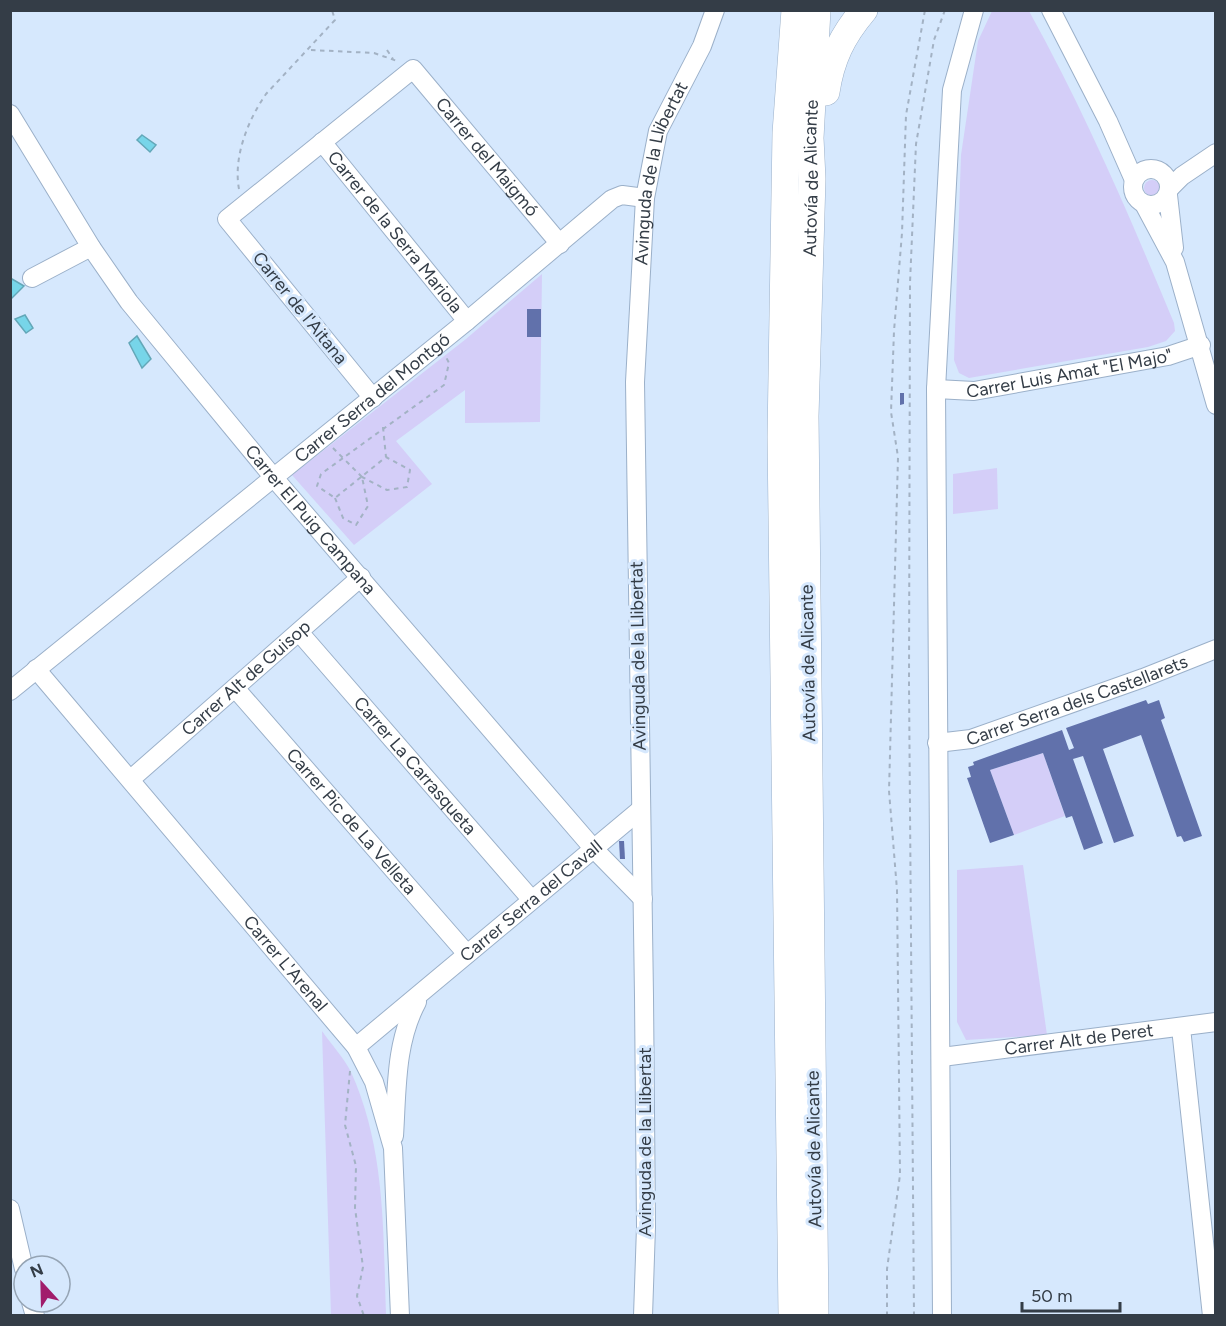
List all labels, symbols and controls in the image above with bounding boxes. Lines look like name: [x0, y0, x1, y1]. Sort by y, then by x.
street label: Avinguda de la Llibertat: [630, 78, 693, 266]
street label: Carrer del Maigmó: [431, 93, 543, 221]
street label: Autovía de Alicante: [799, 99, 823, 257]
street label: Carrer de la Serra Mariola: [323, 147, 467, 318]
street label: Carrer de l'Aitana: [248, 247, 352, 369]
street label: Carrer Serra del Montgó: [290, 328, 454, 467]
street label: Carrer Luis Amat "El Majo": [966, 344, 1176, 402]
street label: Carrer El Puig Campana: [240, 440, 381, 599]
street label: Avinguda de la Llibertat: [625, 561, 651, 751]
street label: Autovía de Alicante: [796, 584, 820, 742]
street label: Carrer Alt de Guisop: [177, 616, 315, 741]
street label: Carrer Serra dels Castellarets: [963, 650, 1191, 751]
street label: Carrer La Carrasqueta: [349, 692, 481, 839]
street label: Carrer Pic de La Velleta: [282, 744, 421, 899]
street label: Carrer Serra del Cavall: [455, 835, 607, 967]
street label: Carrer L'Arenal: [239, 911, 332, 1016]
street label: Carrer Alt de Peret: [1003, 1019, 1155, 1060]
street label: Avinguda de la Llibertat: [634, 1047, 656, 1237]
street label: Autovía de Alicante: [802, 1070, 826, 1228]
north arrow: [12, 1254, 72, 1314]
text: N: [27, 1259, 46, 1282]
scale bar: [1022, 1275, 1120, 1313]
text: 50 m: [1031, 1285, 1073, 1307]

